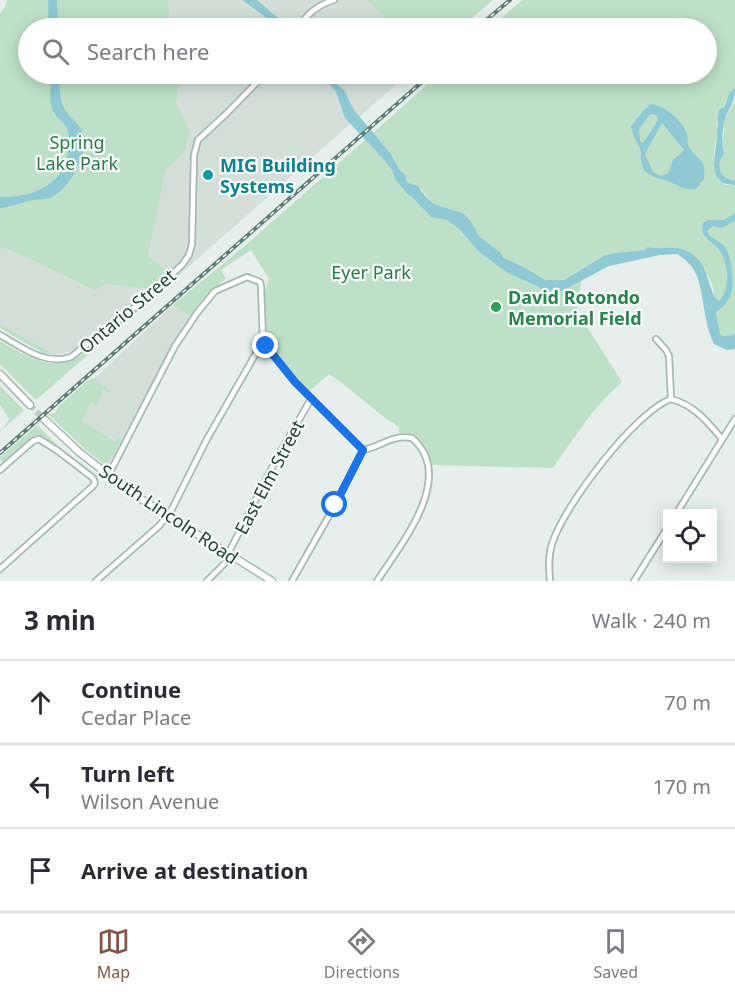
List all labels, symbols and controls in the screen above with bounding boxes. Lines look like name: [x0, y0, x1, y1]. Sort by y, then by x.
search box: [18, 18, 717, 84]
icon: search: [39, 35, 72, 68]
text: Search here: [87, 36, 209, 66]
park label: Spring Lake Park: [36, 130, 118, 175]
place label: MIG Building Systems: [220, 153, 336, 198]
marker: MIG Building Systems: [201, 168, 215, 182]
park label: Eyer Park: [331, 260, 411, 284]
street label: Ontario Street: [73, 263, 181, 359]
place label: David Rotondo Memorial Field: [508, 285, 642, 330]
marker: David Rotondo Memorial Field: [489, 300, 503, 314]
route end: [252, 332, 278, 358]
street label: East Elm Street: [229, 415, 309, 538]
street label: South Lincoln Road: [95, 459, 243, 569]
route start: [321, 491, 347, 517]
map controls: [663, 509, 717, 563]
button: locate: [663, 509, 717, 563]
text: 3 min: [24, 602, 96, 638]
text: Walk · 240 m: [592, 607, 711, 634]
text: Continue: [81, 674, 181, 704]
icon: ahead: [24, 686, 57, 719]
text: 70 m: [664, 689, 711, 716]
text: Cedar Place: [81, 704, 191, 731]
text: Turn left: [81, 758, 175, 788]
icon: left: [24, 770, 57, 803]
text: 170 m: [653, 773, 711, 800]
text: Wilson Avenue: [81, 788, 219, 815]
icon: arrive: [24, 854, 57, 887]
text: Arrive at destination: [81, 855, 308, 885]
tab: Map: [97, 925, 130, 983]
tab: Directions: [324, 925, 400, 983]
tab: Saved: [593, 925, 638, 983]

